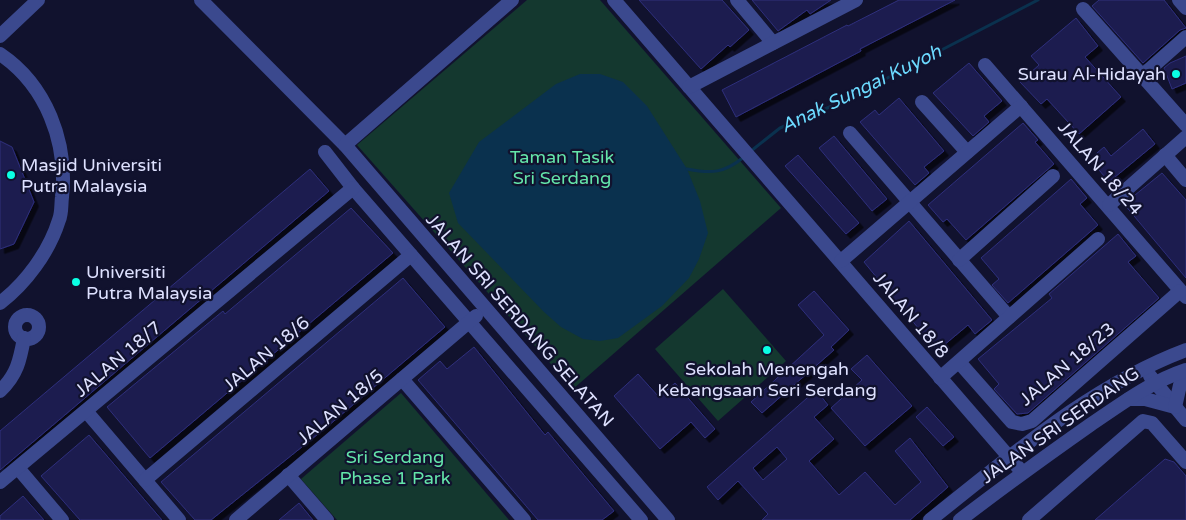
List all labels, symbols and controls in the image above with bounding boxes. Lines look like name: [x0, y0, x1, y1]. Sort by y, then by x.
water label: Anak Sungai Kuyoh: [777, 40, 945, 137]
place label: Surau Al-Hidayah: [1018, 63, 1166, 85]
marker: Surau Al-Hidayah: [1170, 68, 1182, 80]
street label: JALAN 18/24: [1053, 116, 1147, 220]
park label: Taman Tasik Sri Serdang: [510, 146, 614, 189]
place label: Masjid Universiti Putra Malaysia: [21, 154, 162, 197]
marker: Masjid Universiti Putra Malaysia: [5, 169, 17, 181]
street label: JALAN SRI SERDANG SELATAN: [421, 209, 619, 431]
place label: Universiti Putra Malaysia: [86, 261, 212, 304]
street label: JALAN 18/8: [869, 267, 953, 363]
marker: Universiti Putra Malaysia: [70, 276, 82, 288]
street label: JALAN 18/6: [218, 311, 314, 397]
street label: JALAN 18/7: [70, 316, 166, 402]
street label: JALAN 18/23: [1015, 318, 1119, 410]
marker: Sekolah Menengah Kebangsaan Seri Serdang: [761, 344, 773, 356]
place label: Sekolah Menengah Kebangsaan Seri Serdang: [657, 358, 877, 401]
street label: JALAN SRI SERDANG: [977, 362, 1143, 488]
street label: JALAN 18/5: [292, 364, 388, 450]
park label: Sri Serdang Phase 1 Park: [339, 446, 451, 489]

